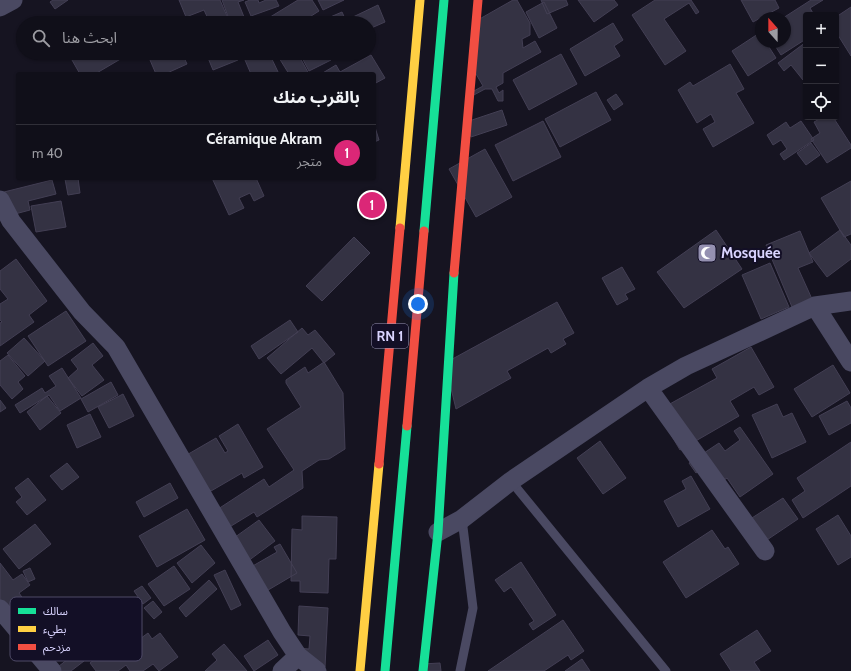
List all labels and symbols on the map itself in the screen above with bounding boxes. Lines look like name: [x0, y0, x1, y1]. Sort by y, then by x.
north arrow: [755, 12, 791, 48]
pin: 1: [359, 190, 385, 220]
mosque icon: Mosquée: [696, 242, 718, 264]
place label: Mosquée: [721, 244, 781, 262]
your location: [408, 294, 428, 314]
road number: RN 1: [372, 324, 408, 348]
legend: [10, 597, 142, 661]
text: سالك: [43, 604, 68, 618]
text: بطيء: [43, 622, 66, 639]
text: مزدحم: [43, 640, 71, 656]

